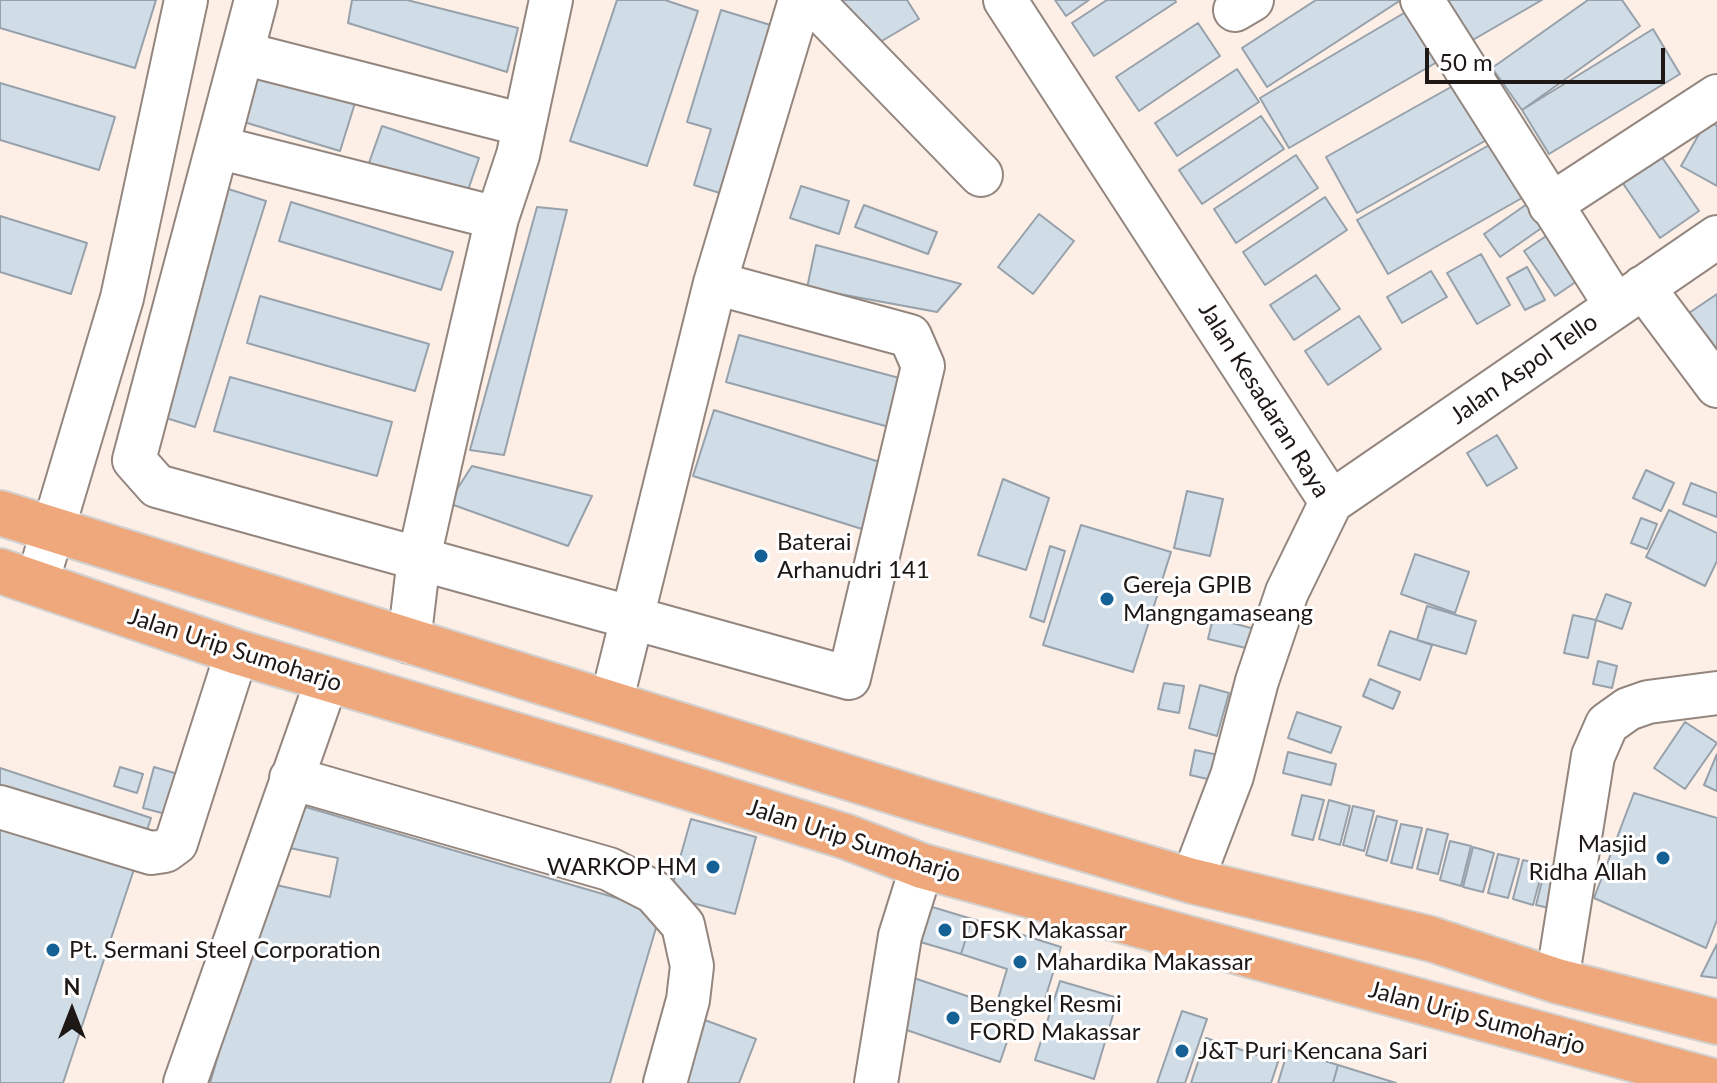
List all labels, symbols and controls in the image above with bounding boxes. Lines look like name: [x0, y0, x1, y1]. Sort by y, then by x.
scale bar: [1429, 32, 1669, 82]
text: 50 m: [1439, 47, 1493, 76]
street label: Jalan Kesadaran Raya: [1192, 297, 1336, 503]
street label: Jalan Aspol Tello: [1445, 308, 1603, 430]
place label: Baterai Arhanudri 141: [777, 528, 930, 584]
marker: Baterai Arhanudri 141: [752, 547, 770, 565]
place label: Gereja GPIB Mangngamaseang: [1123, 571, 1313, 627]
marker: Gereja GPIB Mangngamaseang: [1098, 590, 1116, 608]
street label: Jalan Urip Sumoharjo: [124, 602, 346, 698]
street label: Jalan Urip Sumoharjo: [743, 793, 965, 889]
place label: Masjid Ridha Allah: [1529, 830, 1647, 886]
marker: Masjid Ridha Allah: [1654, 849, 1672, 867]
place label: WARKOP HM: [547, 853, 697, 881]
marker: WARKOP HM: [704, 858, 722, 876]
place label: DFSK Makassar: [961, 916, 1127, 944]
marker: DFSK Makassar: [936, 921, 954, 939]
place label: Pt. Sermani Steel Corporation: [69, 936, 381, 964]
marker: Pt. Sermani Steel Corporation: [44, 941, 62, 959]
place label: Mahardika Makassar: [1036, 948, 1252, 976]
marker: Mahardika Makassar: [1011, 953, 1029, 971]
north arrow: [32, 971, 112, 1051]
text: N: [64, 973, 80, 1000]
street label: Jalan Urip Sumoharjo: [1366, 975, 1588, 1061]
place label: Bengkel Resmi FORD Makassar: [969, 990, 1140, 1046]
marker: Bengkel Resmi FORD Makassar: [944, 1009, 962, 1027]
place label: J&T Puri Kencana Sari: [1198, 1037, 1428, 1065]
marker: J&T Puri Kencana Sari: [1173, 1042, 1191, 1060]

